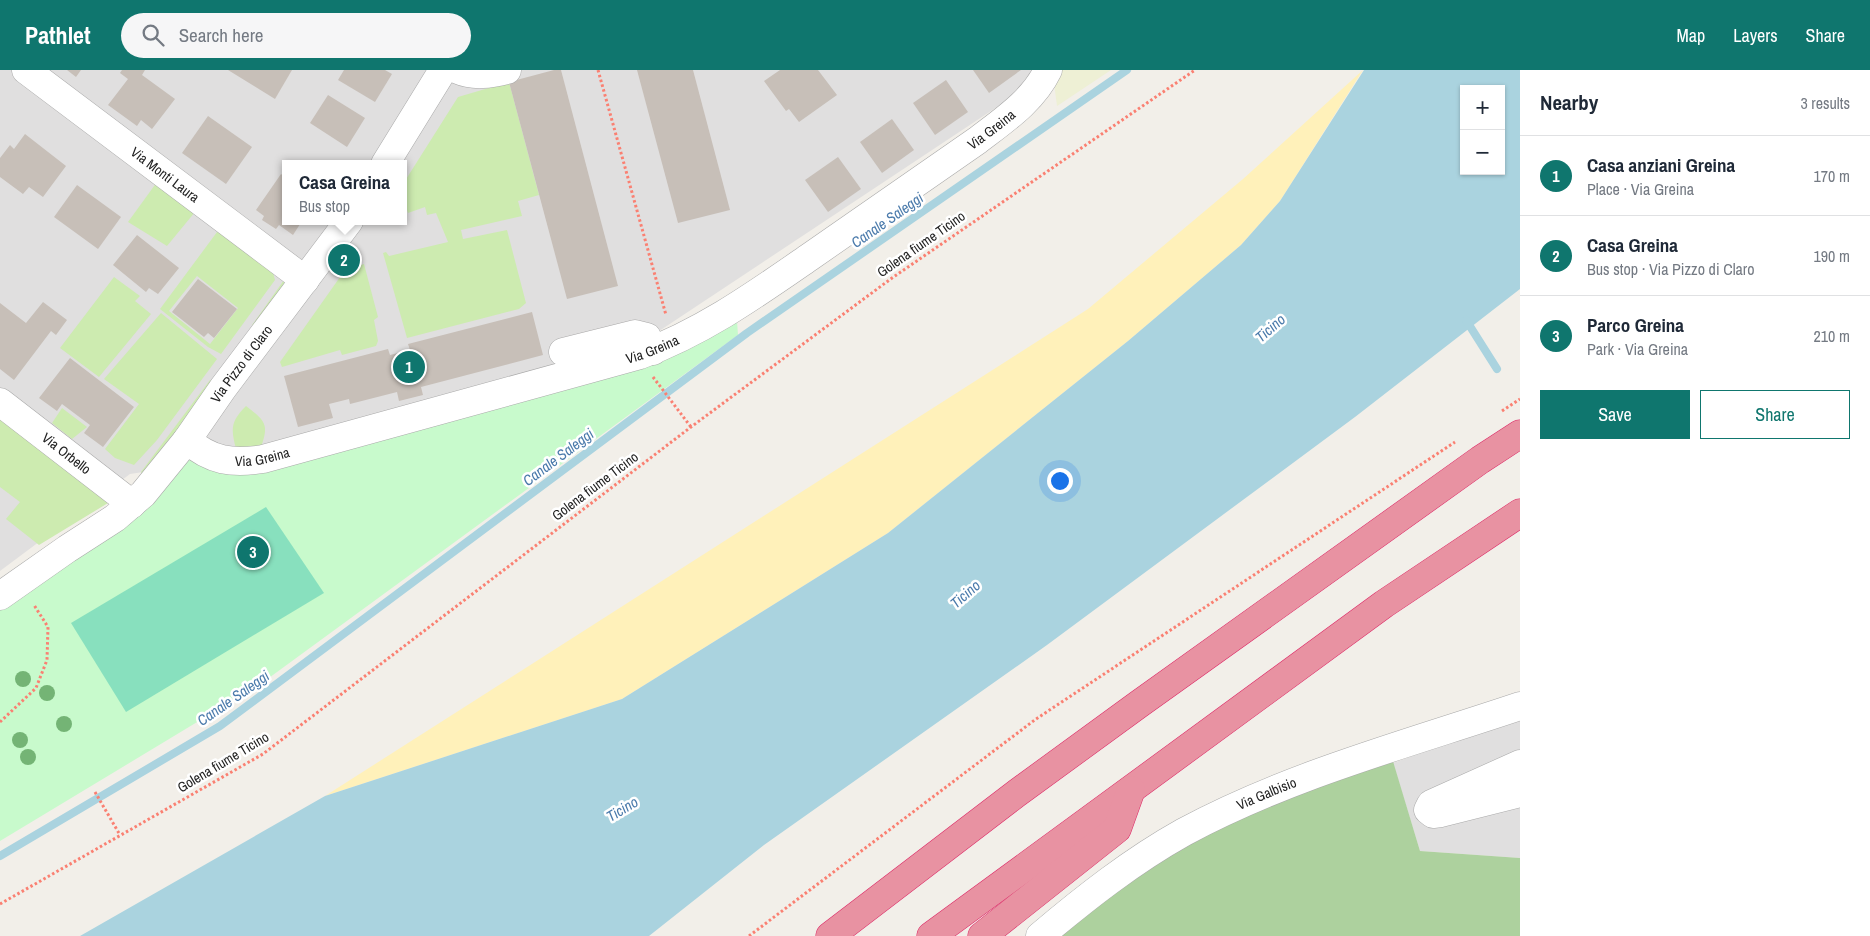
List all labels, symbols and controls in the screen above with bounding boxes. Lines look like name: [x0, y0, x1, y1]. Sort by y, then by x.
search box: [121, 13, 471, 58]
text: Pathlet: [25, 19, 91, 51]
icon: search: [139, 21, 167, 49]
text: Search here: [179, 22, 264, 48]
text: Map: [1677, 23, 1705, 48]
text: Layers: [1733, 23, 1778, 48]
text: Share: [1806, 23, 1845, 48]
map controls: [1460, 85, 1505, 175]
button: +: [1460, 85, 1505, 130]
text: Nearby: [1540, 88, 1598, 117]
text: 3 results: [1800, 92, 1850, 114]
street label: Via Greina: [964, 105, 1019, 154]
button: −: [1460, 130, 1505, 175]
street label: Via Monti Laura: [127, 143, 204, 207]
text: Casa anziani Greina: [1587, 152, 1735, 178]
popup: [282, 160, 407, 225]
text: 1: [1552, 165, 1560, 187]
text: 170 m: [1814, 165, 1850, 187]
text: Casa Greina: [299, 169, 390, 195]
text: Place · Via Greina: [1587, 178, 1694, 200]
water label: Canale Saleggi: [847, 187, 928, 253]
text: Bus stop: [299, 195, 350, 217]
street label: Golena fiume Ticino: [873, 207, 969, 281]
text: Casa Greina: [1587, 232, 1678, 258]
pin: 2: [328, 241, 360, 279]
text: 2: [1552, 245, 1560, 267]
text: 190 m: [1814, 245, 1850, 267]
text: Bus stop · Via Pizzo di Claro: [1587, 258, 1755, 280]
water label: Ticino: [1250, 309, 1290, 347]
text: Parco Greina: [1587, 312, 1684, 338]
street label: Via Pizzo di Claro: [206, 322, 276, 406]
text: 3: [1552, 325, 1560, 347]
text: 210 m: [1814, 325, 1850, 347]
street label: Via Greina: [624, 331, 682, 367]
text: Park · Via Greina: [1587, 338, 1688, 360]
pin: 1: [393, 348, 425, 386]
button: Save: [1540, 390, 1690, 439]
button: Share: [1700, 390, 1850, 439]
water label: Canale Saleggi: [518, 423, 598, 491]
street label: Via Orbello: [38, 429, 95, 478]
street label: Via Greina: [235, 443, 292, 470]
street label: Golena fiume Ticino: [548, 448, 642, 524]
your location: [1047, 468, 1073, 494]
pin: 3: [237, 533, 269, 571]
water label: Ticino: [945, 575, 985, 613]
water label: Canale Saleggi: [193, 665, 274, 731]
street label: Golena fiume Ticino: [174, 728, 272, 796]
street label: Via Galbisio: [1234, 773, 1299, 814]
water label: Ticino: [602, 791, 642, 827]

